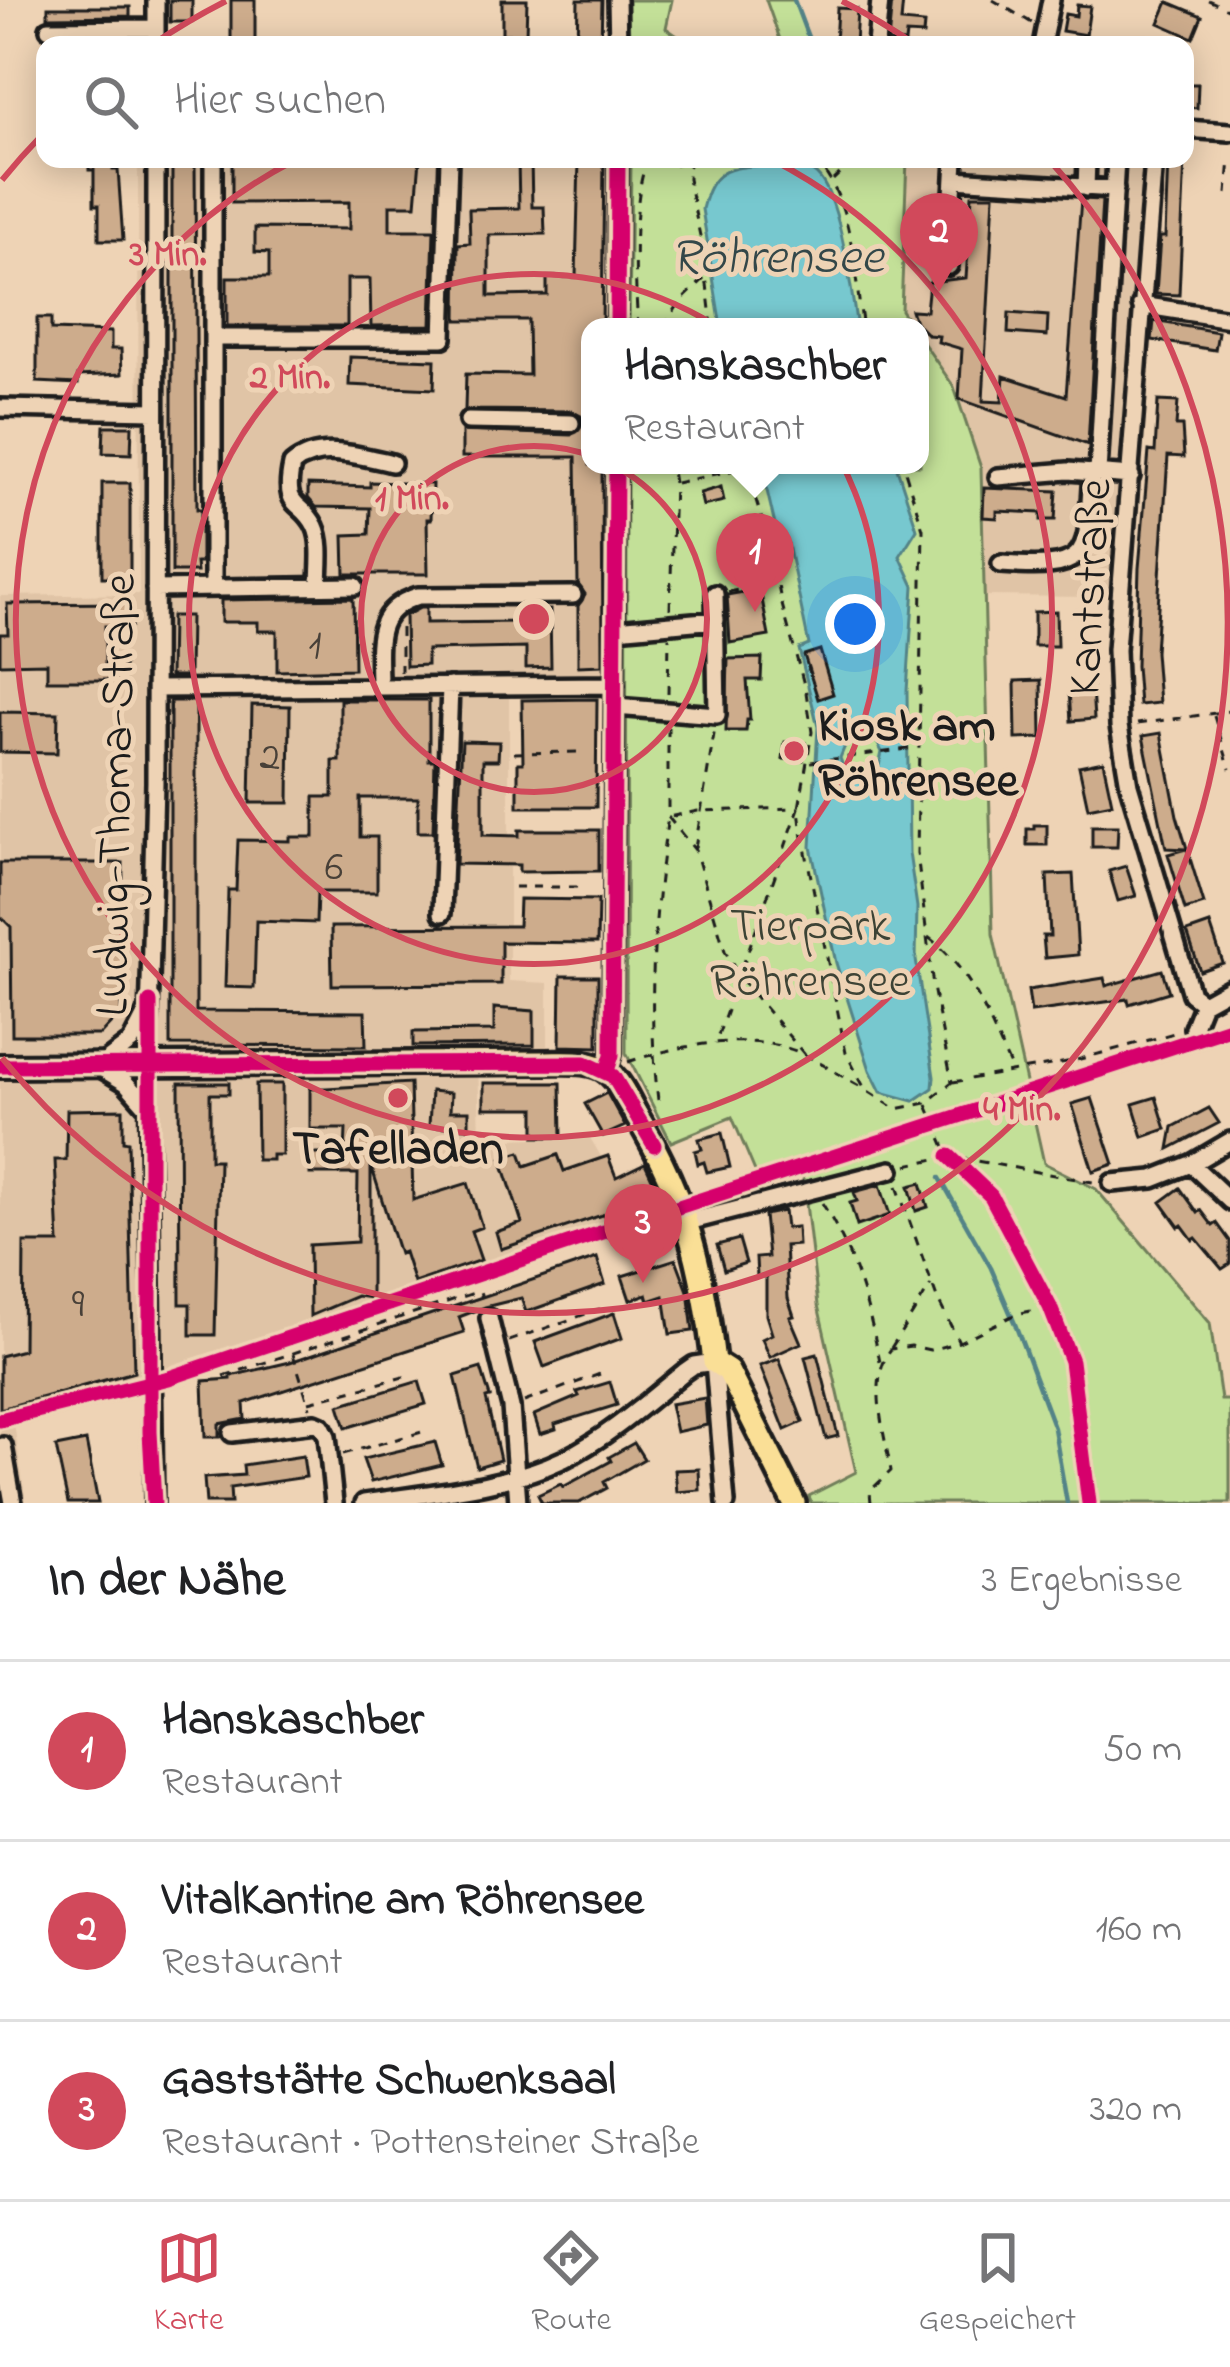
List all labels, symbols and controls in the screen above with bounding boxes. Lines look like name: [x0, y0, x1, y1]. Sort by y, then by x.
search box: [36, 36, 1194, 168]
icon: search: [78, 69, 144, 135]
text: Hier suchen: [174, 69, 386, 135]
pin: 2: [900, 193, 978, 292]
water label: Röhrensee: [671, 222, 886, 297]
text: 3 Min.: [128, 230, 207, 283]
popup: [581, 318, 929, 474]
text: Hanskaschber: [624, 335, 886, 401]
text: 2 Min.: [249, 353, 330, 406]
text: Restaurant: [624, 401, 805, 458]
text: 1 Min.: [375, 474, 449, 527]
street label: Kantstraße: [1051, 477, 1133, 697]
pin: 1: [716, 513, 794, 612]
street label: Ludwig-Thoma-Straße: [79, 573, 158, 1017]
your location: [825, 594, 885, 654]
centre of rings: [513, 598, 555, 640]
house number: 1: [308, 616, 322, 677]
place label: Kiosk am Röhrensee: [818, 693, 1020, 818]
house number: 2: [260, 728, 280, 789]
marker: Kiosk am Röhrensee: [781, 738, 807, 764]
house number: 6: [325, 838, 343, 899]
park label: Tierpark Röhrensee: [710, 893, 911, 1018]
marker: Tafelladen: [385, 1085, 411, 1111]
text: 4 Min.: [983, 1085, 1061, 1138]
place label: Tafelladen: [292, 1116, 504, 1186]
pin: 3: [604, 1184, 682, 1283]
house number: 9: [72, 1275, 85, 1336]
text: In der Nähe: [48, 1544, 285, 1619]
text: 3 Ergebnisse: [981, 1553, 1182, 1610]
text: Hanskaschber: [162, 1689, 424, 1755]
text: 1: [81, 1722, 93, 1779]
text: 50 m: [1103, 1722, 1182, 1779]
text: Restaurant: [162, 1755, 343, 1812]
text: VitalKantine am Röhrensee: [162, 1869, 644, 1935]
text: 2: [77, 1902, 97, 1959]
text: 160 m: [1096, 1902, 1182, 1959]
text: Restaurant: [162, 1935, 343, 1992]
text: Gaststätte Schwenksaal: [162, 2049, 616, 2115]
text: 3: [79, 2082, 95, 2139]
text: 320 m: [1090, 2082, 1182, 2139]
text: Restaurant · Pottensteiner Straße: [162, 2115, 699, 2172]
tab: Karte: [154, 2225, 224, 2345]
tab: Route: [531, 2225, 611, 2345]
tab: Gespeichert: [919, 2225, 1076, 2345]

